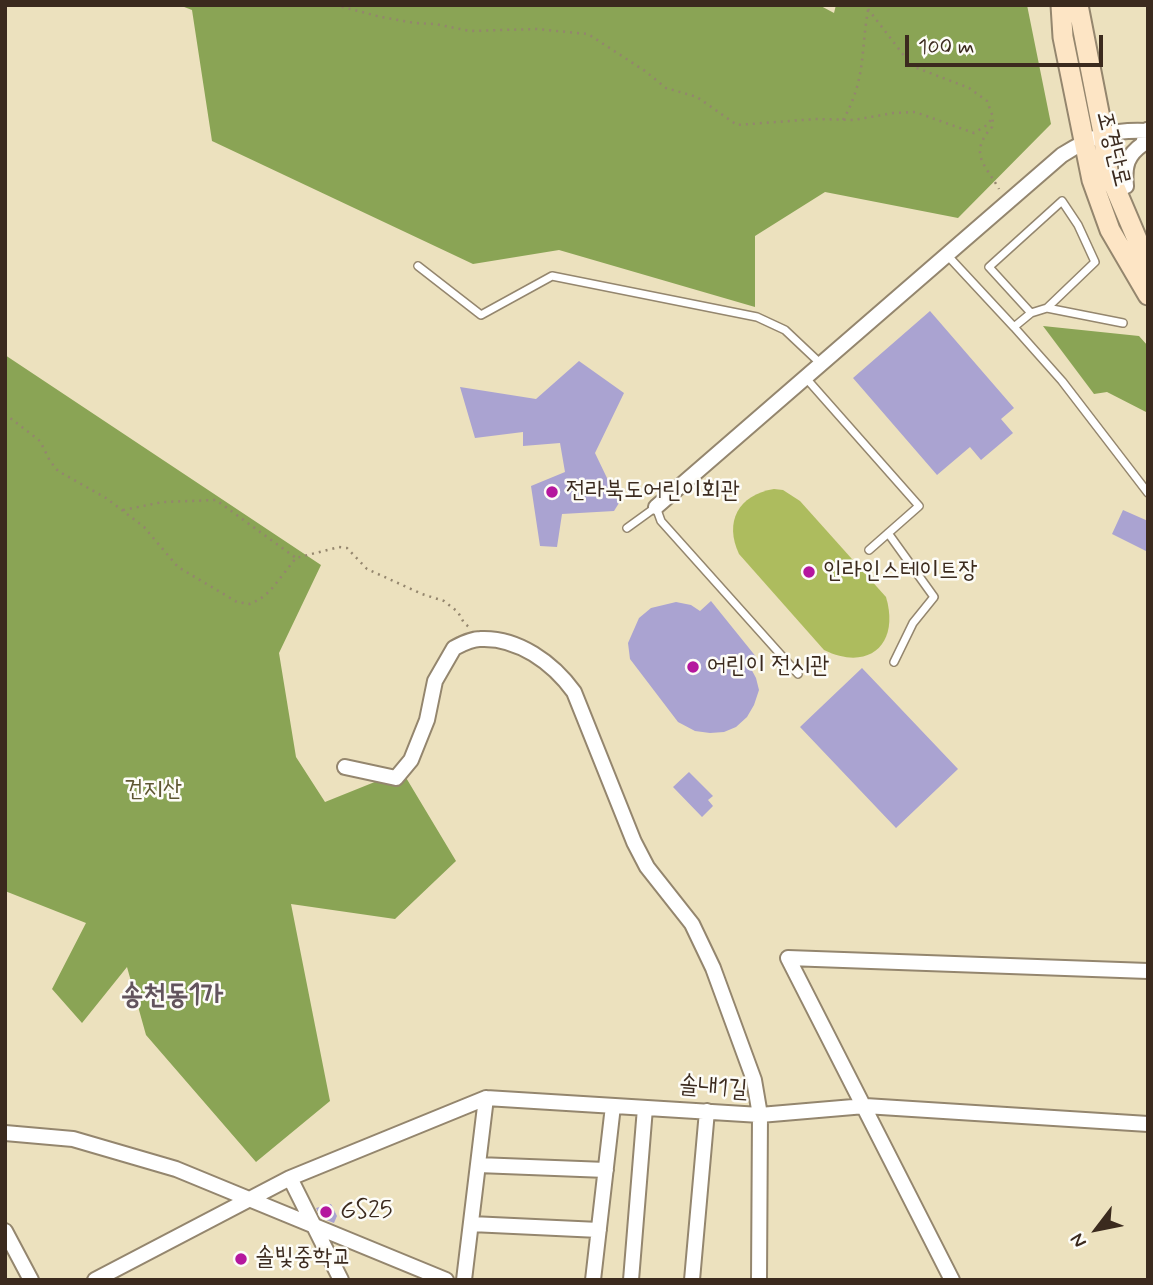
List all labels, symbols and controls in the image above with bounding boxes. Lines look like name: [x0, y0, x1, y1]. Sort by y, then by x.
scale bar: [908, 21, 1106, 65]
text: 100 m: [918, 33, 974, 61]
street label: 조경단로: [1089, 108, 1135, 190]
place label: 전라북도어린이회관: [566, 478, 740, 506]
marker: 전라북도어린이회관: [544, 484, 560, 500]
place label: 인라인스테이트장: [823, 558, 978, 586]
marker: 인라인스테이트장: [801, 564, 817, 580]
place label: 어린이 전시관: [707, 653, 829, 681]
marker: 어린이 전시관: [685, 659, 701, 675]
park label: 건지산: [124, 777, 182, 805]
district label: 송천동1가: [121, 980, 223, 1014]
street label: 솔내1길: [678, 1072, 748, 1106]
north arrow: [1062, 1194, 1132, 1264]
place label: GS25: [340, 1198, 393, 1226]
marker: GS25: [318, 1204, 334, 1220]
text: N: [1065, 1228, 1093, 1252]
place label: 솔빛중학교: [255, 1245, 352, 1273]
marker: 솔빛중학교: [233, 1251, 249, 1267]

